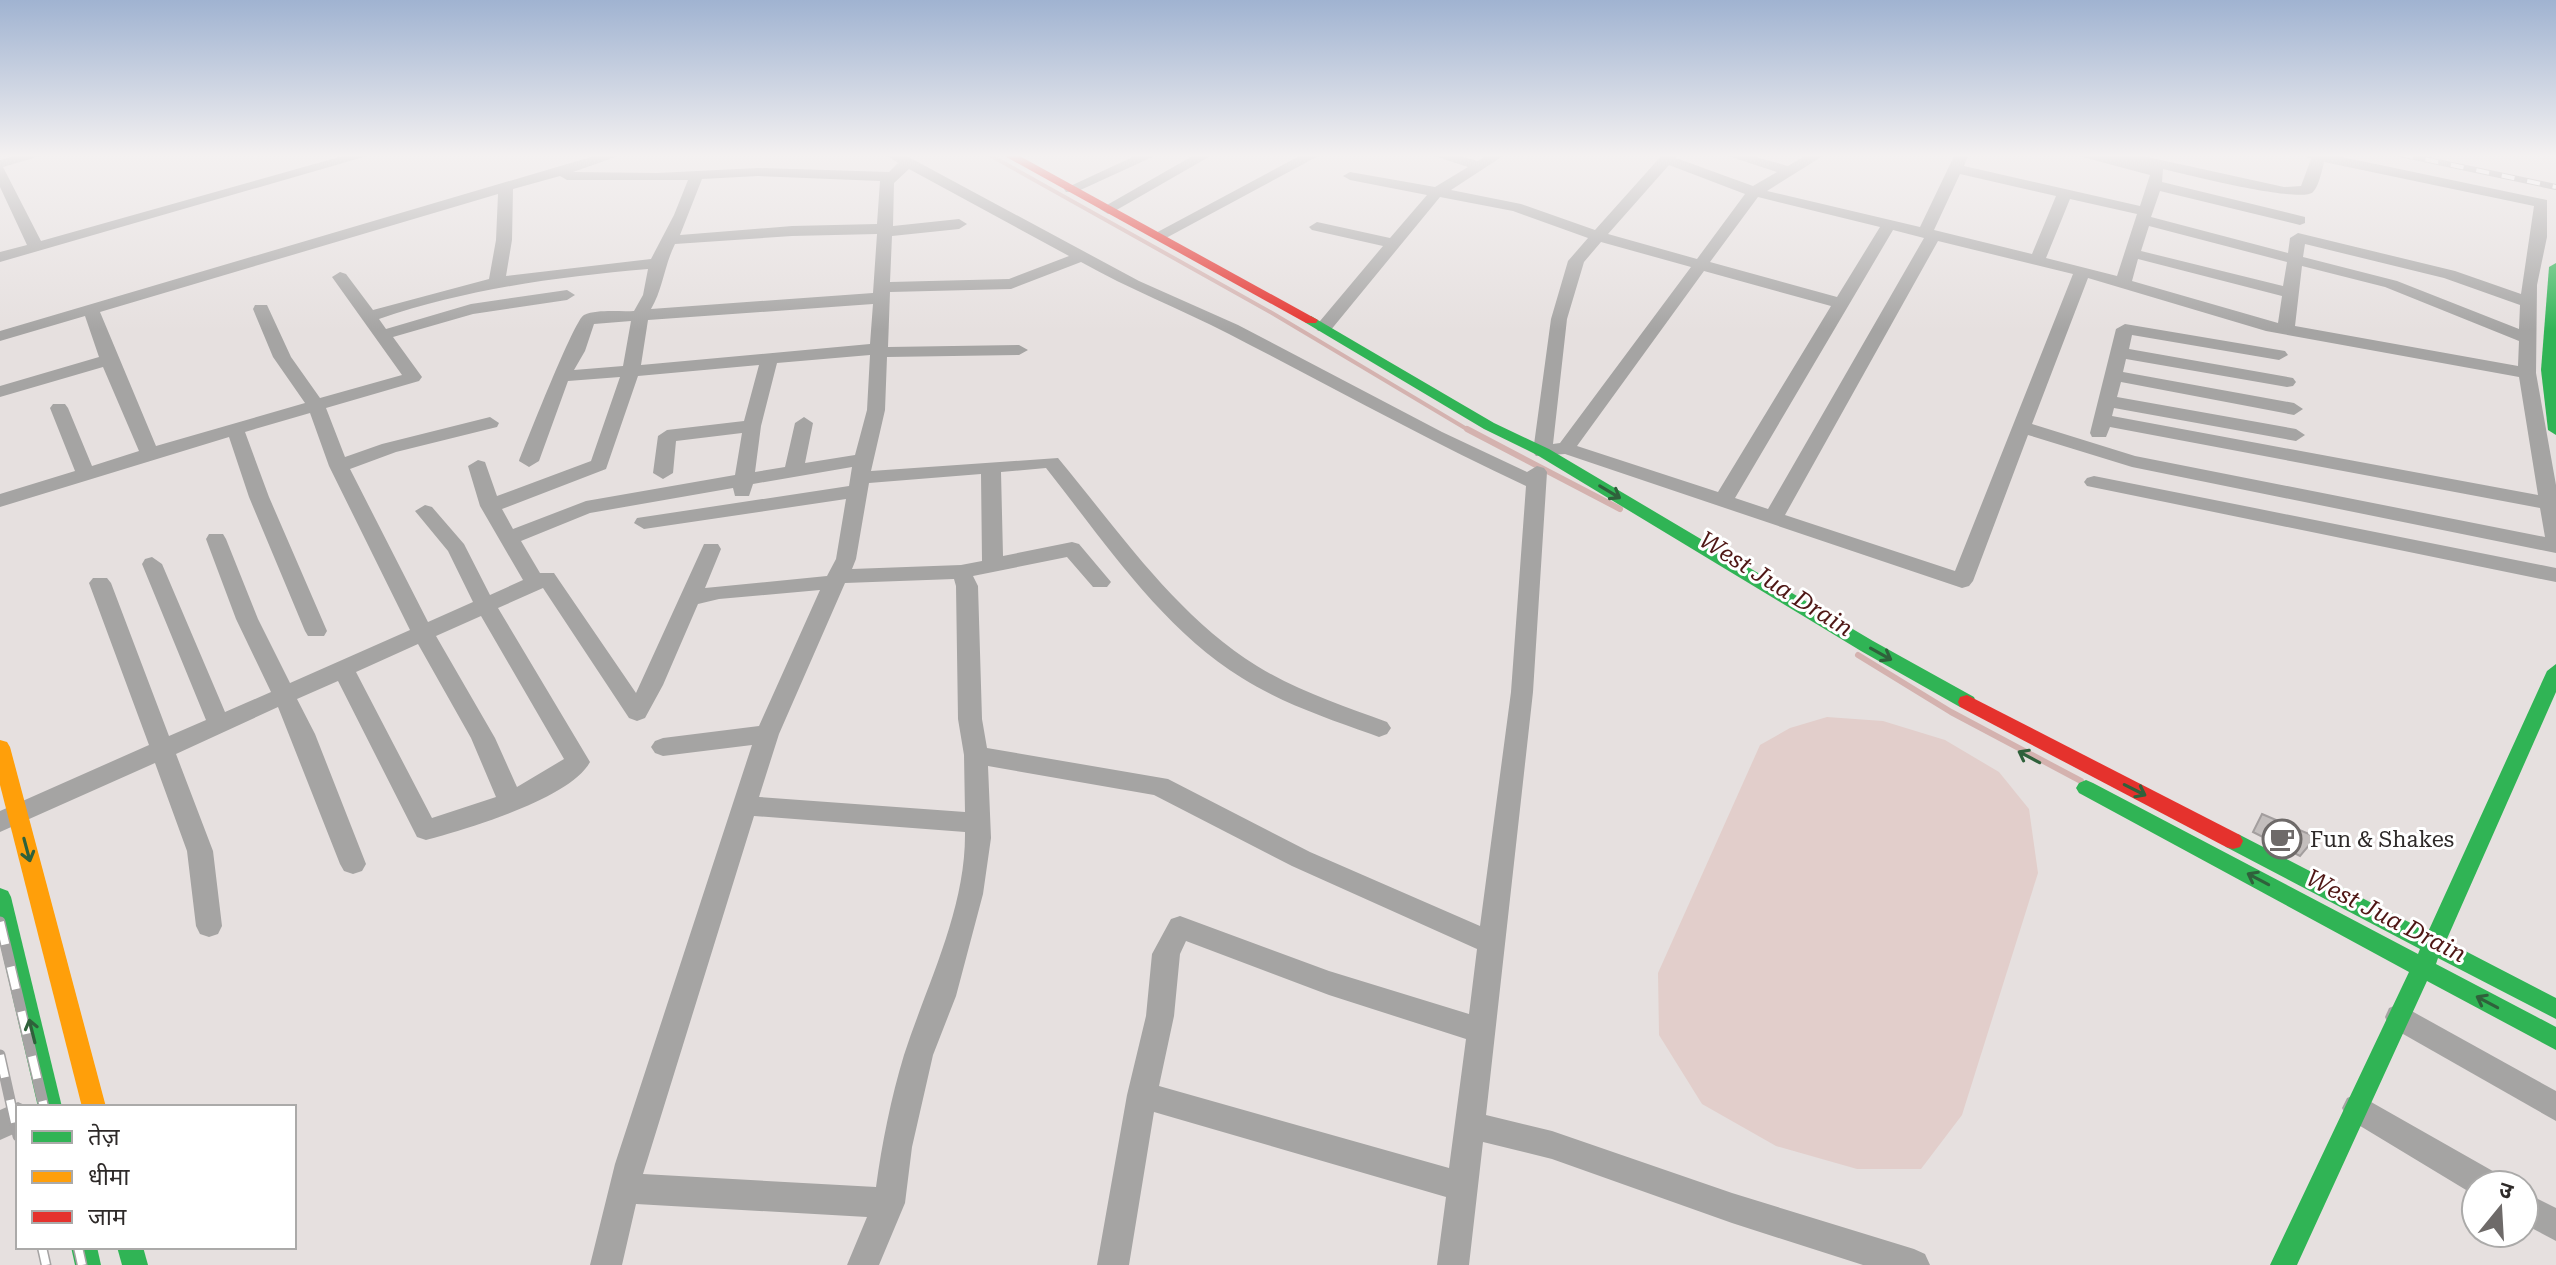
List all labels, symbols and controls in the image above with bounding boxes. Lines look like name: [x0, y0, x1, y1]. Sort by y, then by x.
one-way arrow: [1598, 484, 1621, 500]
water label: West Jua Drain: [1694, 526, 1858, 642]
one-way arrow: [1869, 646, 1892, 662]
one-way arrow: [2017, 749, 2041, 764]
one-way arrow: [2122, 782, 2146, 798]
cafe icon: Fun & Shakes: [2261, 818, 2303, 860]
place label: Fun & Shakes: [2310, 827, 2454, 852]
one-way arrow: [20, 837, 35, 862]
water label: West Jua Drain: [2301, 864, 2471, 968]
one-way arrow: [2247, 871, 2270, 887]
one-way arrow: [2476, 994, 2500, 1009]
one-way arrow: [24, 1019, 39, 1045]
legend: [16, 1105, 296, 1249]
text: तेज़: [88, 1123, 121, 1151]
text: धीमा: [88, 1163, 130, 1191]
north arrow: [2460, 1169, 2540, 1249]
text: उ: [2496, 1177, 2517, 1205]
text: जाम: [88, 1203, 127, 1231]

